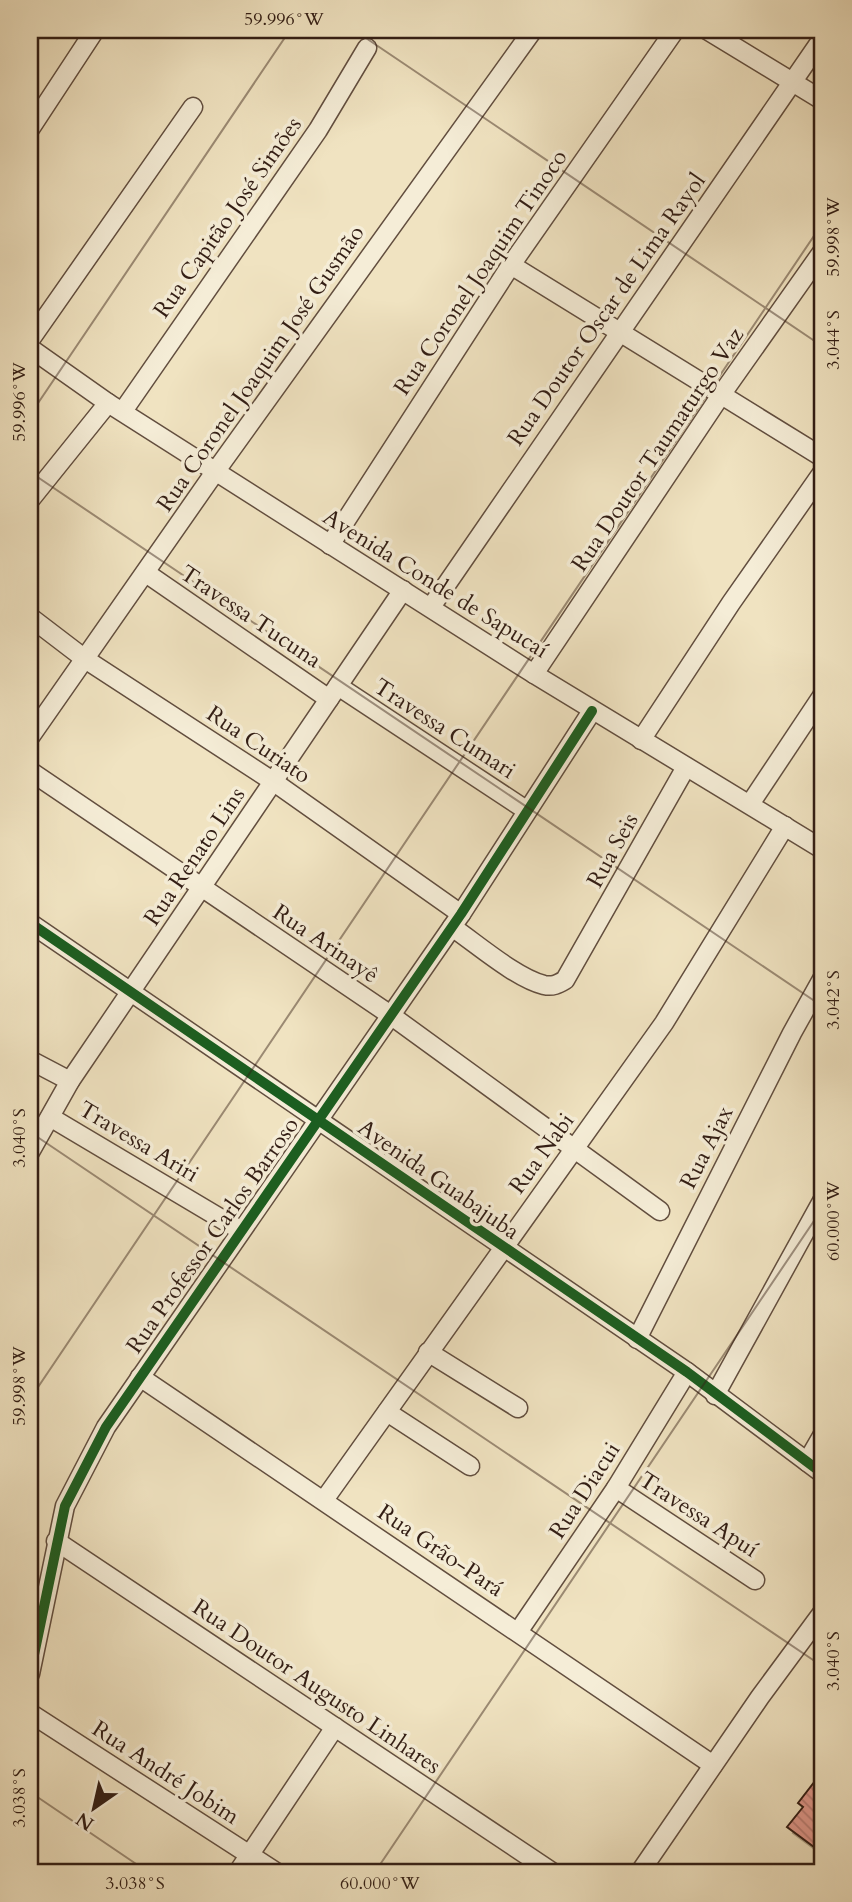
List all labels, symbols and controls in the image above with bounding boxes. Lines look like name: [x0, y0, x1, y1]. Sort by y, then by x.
text: 59.996°W: [244, 7, 324, 32]
street label: Rua Capitão José Simões: [146, 110, 309, 324]
street label: Rua Coronel Joaquim Tinoco: [386, 143, 574, 401]
street label: Rua Doutor Oscar de Lima Rayol: [500, 167, 713, 452]
text: 59.998°W: [821, 197, 846, 277]
street label: Rua Coronel Joaquim José Gusmão: [149, 219, 372, 518]
text: 3.044°S: [821, 310, 846, 370]
street label: Rua Doutor Taumaturgo Vaz: [564, 321, 751, 577]
text: 59.996°W: [7, 362, 32, 442]
street label: Avenida Conde de Sapucaí: [317, 501, 554, 666]
street label: Travessa Tucuna: [174, 558, 328, 675]
street label: Travessa Cumari: [368, 671, 522, 786]
street label: Rua Curiato: [201, 698, 317, 791]
street label: Rua Renato Lins: [137, 781, 252, 932]
street label: Rua Seis: [579, 807, 646, 893]
street label: Rua Arinayê: [267, 897, 385, 990]
text: 3.042°S: [821, 970, 846, 1030]
street label: Travessa Ariri: [73, 1093, 205, 1189]
street label: Rua Ajax: [672, 1100, 741, 1194]
street label: Rua Nabi: [502, 1107, 581, 1200]
text: 3.040°S: [7, 1108, 32, 1168]
street label: Rua Professor Carlos Barroso: [119, 1111, 306, 1360]
street label: Avenida Guabajuba: [352, 1112, 526, 1247]
text: 60.000°W: [821, 1181, 846, 1261]
text: 59.998°W: [7, 1346, 32, 1426]
street label: Rua Diacui: [542, 1436, 627, 1545]
street label: Travessa Apuí: [633, 1464, 764, 1565]
street label: Rua Grão-Pará: [372, 1497, 510, 1604]
street label: Rua Doutor Augusto Linhares: [186, 1592, 447, 1781]
text: 3.040°S: [821, 1631, 846, 1691]
street label: Rua André Jobim: [86, 1713, 246, 1832]
text: 3.038°S: [7, 1768, 32, 1828]
north arrow: [60, 1772, 130, 1842]
text: N: [71, 1806, 99, 1837]
text: 3.038°S: [105, 1871, 165, 1896]
text: 60.000°W: [340, 1871, 420, 1896]

